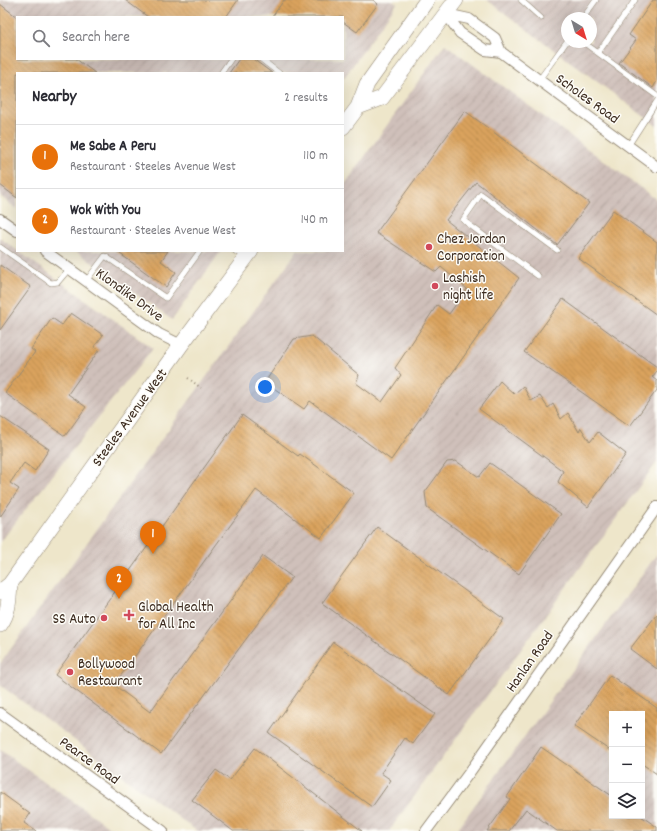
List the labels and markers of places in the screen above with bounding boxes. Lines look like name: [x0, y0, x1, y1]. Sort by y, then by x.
place label: Chez Jordan Corporation: [437, 229, 506, 268]
marker: Chez Jordan Corporation: [424, 242, 434, 252]
place label: Lashish night life: [443, 268, 494, 307]
marker: Lashish night life: [430, 281, 440, 291]
pin: 1: [140, 521, 166, 554]
pin: 2: [106, 566, 132, 599]
place label: Global Health for All Inc: [138, 597, 214, 636]
place label: SS Auto: [52, 609, 96, 631]
marker: Global Health for All Inc: [123, 609, 135, 621]
marker: SS Auto: [99, 613, 109, 623]
place label: Bollywood Restaurant: [78, 654, 143, 693]
marker: Bollywood Restaurant: [65, 667, 75, 677]

